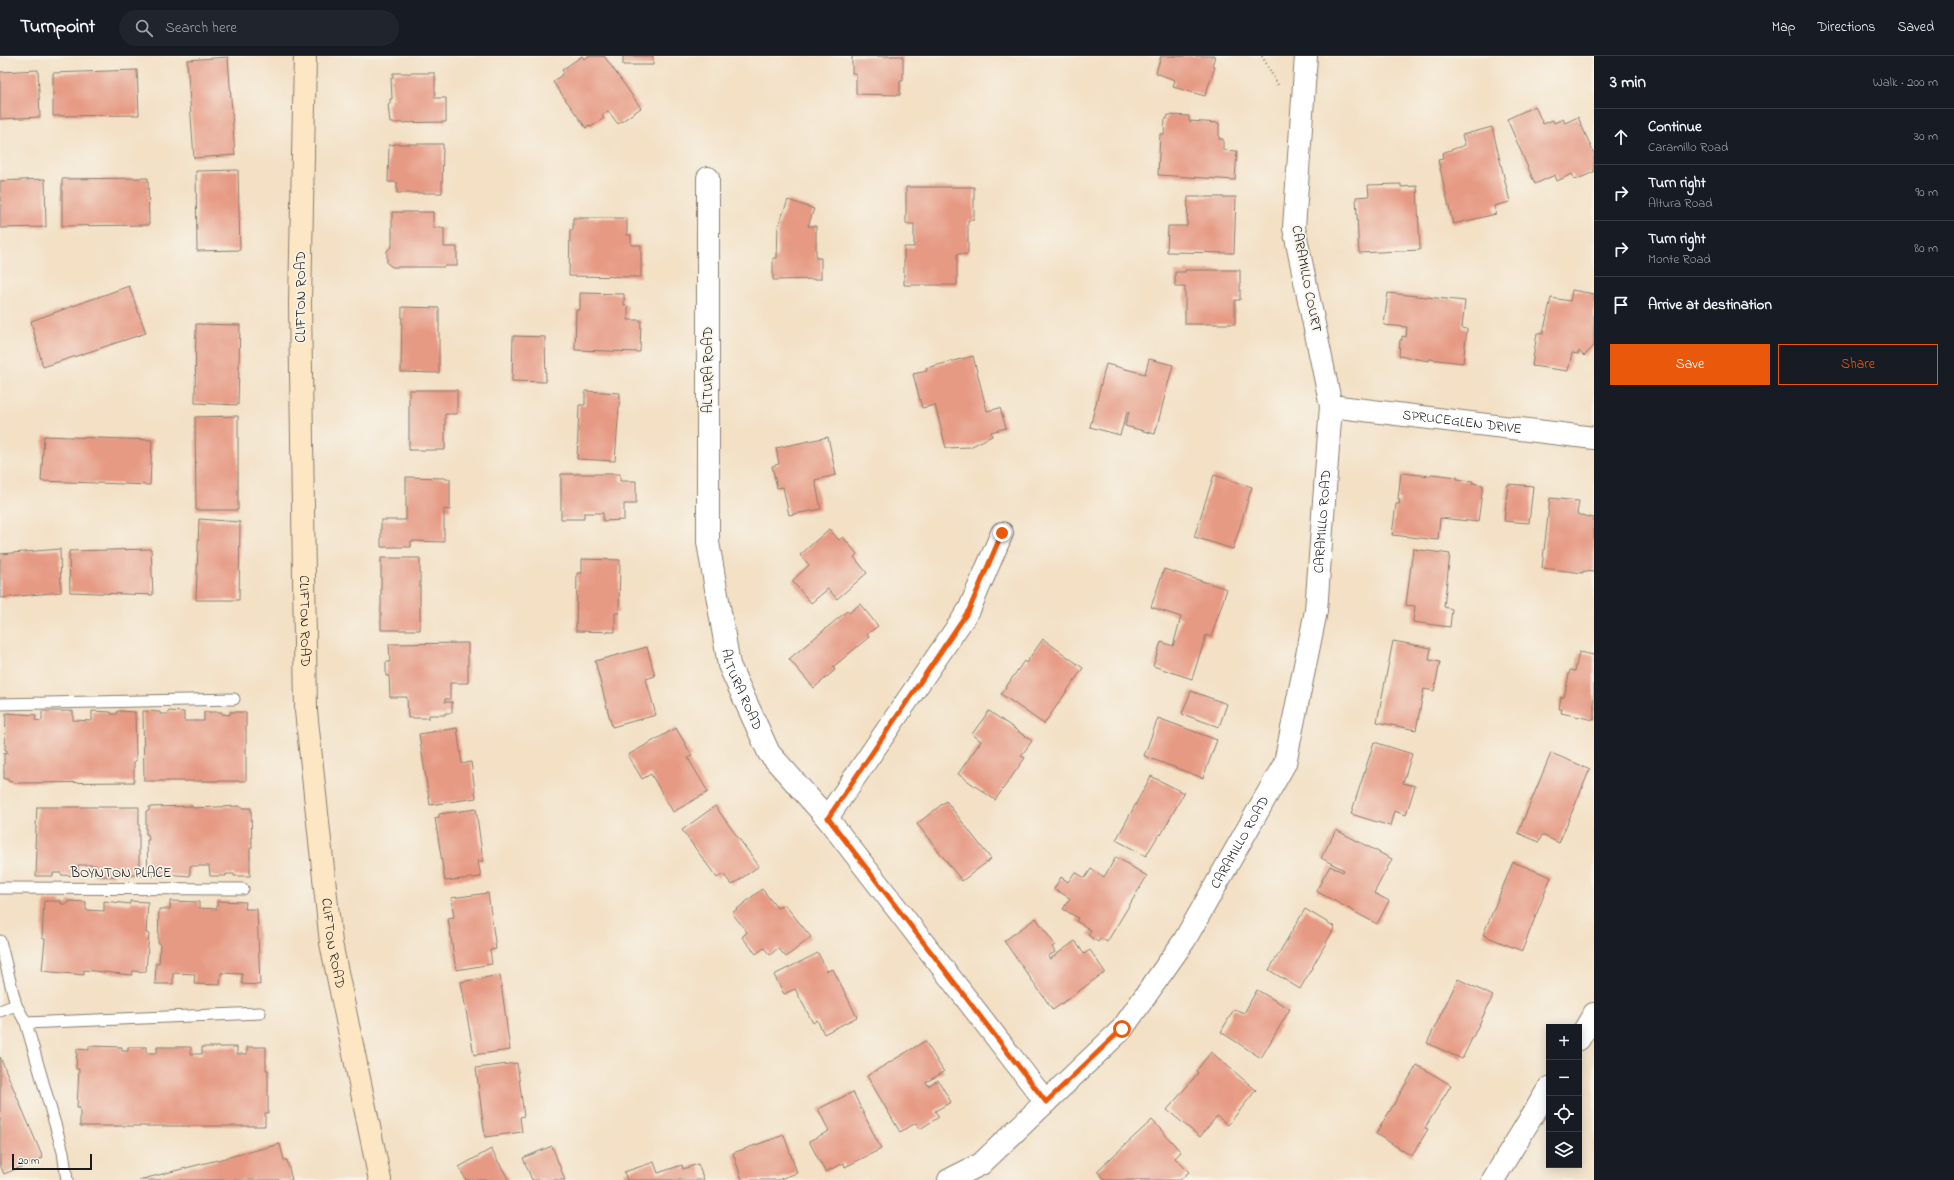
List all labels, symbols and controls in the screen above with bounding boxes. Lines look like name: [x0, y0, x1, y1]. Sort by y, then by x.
search box: [119, 10, 399, 46]
text: Turnpoint: [20, 14, 95, 41]
icon: search: [133, 17, 155, 39]
text: Search here: [165, 17, 237, 39]
text: Map: [1772, 17, 1795, 38]
text: Directions: [1817, 17, 1875, 38]
text: Saved: [1897, 17, 1934, 38]
text: 3 min: [1610, 70, 1646, 95]
text: Walk · 200 m: [1873, 73, 1938, 92]
text: Continue: [1648, 116, 1702, 138]
icon: ahead: [1610, 126, 1632, 148]
text: 30 m: [1914, 127, 1938, 146]
text: Caramillo Road: [1648, 138, 1728, 157]
text: Turn right: [1648, 172, 1706, 194]
icon: right: [1610, 182, 1632, 204]
text: 90 m: [1915, 183, 1938, 202]
text: Altura Road: [1648, 194, 1713, 213]
street label: CARAMILLO COURT: [1285, 224, 1327, 334]
text: Turn right: [1648, 228, 1706, 250]
icon: right: [1610, 238, 1632, 260]
text: 80 m: [1914, 239, 1938, 258]
text: Monte Road: [1648, 250, 1711, 269]
street label: CLIFTON ROAD: [291, 251, 312, 343]
icon: arrive: [1610, 294, 1632, 316]
text: Arrive at destination: [1648, 294, 1772, 316]
street label: ALTURA ROAD: [698, 327, 719, 413]
button: Save: [1610, 344, 1770, 385]
button: Share: [1778, 344, 1938, 385]
street label: SPRUCEGLEN DRIVE: [1401, 404, 1523, 440]
street label: CARAMILLO ROAD: [1308, 469, 1337, 574]
route end: [993, 524, 1011, 542]
street label: CLIFTON ROAD: [293, 575, 316, 667]
street label: ALTURA ROAD: [716, 647, 768, 734]
street label: CARAMILLO ROAD: [1205, 792, 1275, 893]
street label: BOYNTON PLACE: [70, 863, 171, 884]
street label: CLIFTON ROAD: [316, 897, 351, 990]
route start: [1113, 1020, 1131, 1038]
map controls: [1546, 1024, 1582, 1168]
button: +: [1546, 1024, 1582, 1060]
button: −: [1546, 1060, 1582, 1096]
button: locate: [1546, 1096, 1582, 1132]
button: layers: [1546, 1132, 1582, 1168]
scale bar: [12, 1152, 92, 1171]
text: 20 m: [18, 1153, 40, 1169]

